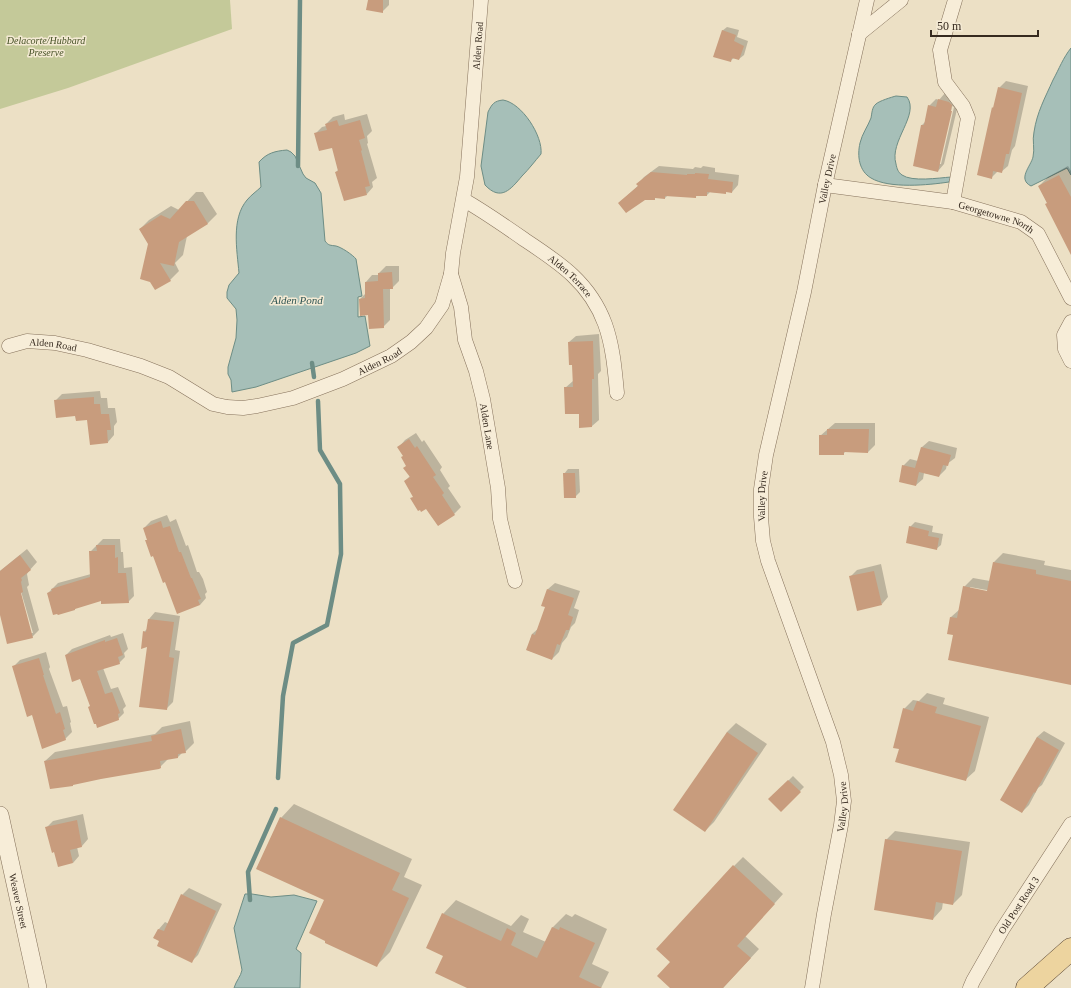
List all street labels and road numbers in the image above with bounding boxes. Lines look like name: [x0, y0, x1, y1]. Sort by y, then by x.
street label: Alden Road: [470, 21, 485, 70]
street label: Valley Drive: [816, 152, 838, 205]
street label: Georgetowne North: [957, 198, 1036, 235]
street label: Alden Terrace: [546, 252, 595, 299]
street label: Alden Road: [29, 336, 78, 353]
street label: Alden Road: [356, 345, 404, 377]
street label: Alden Lane: [478, 402, 497, 451]
street label: Valley Drive: [755, 469, 769, 522]
street label: Valley Drive: [834, 780, 850, 833]
street label: Weaver Street: [7, 872, 30, 930]
street label: Old Post Road 3: [996, 874, 1041, 936]

